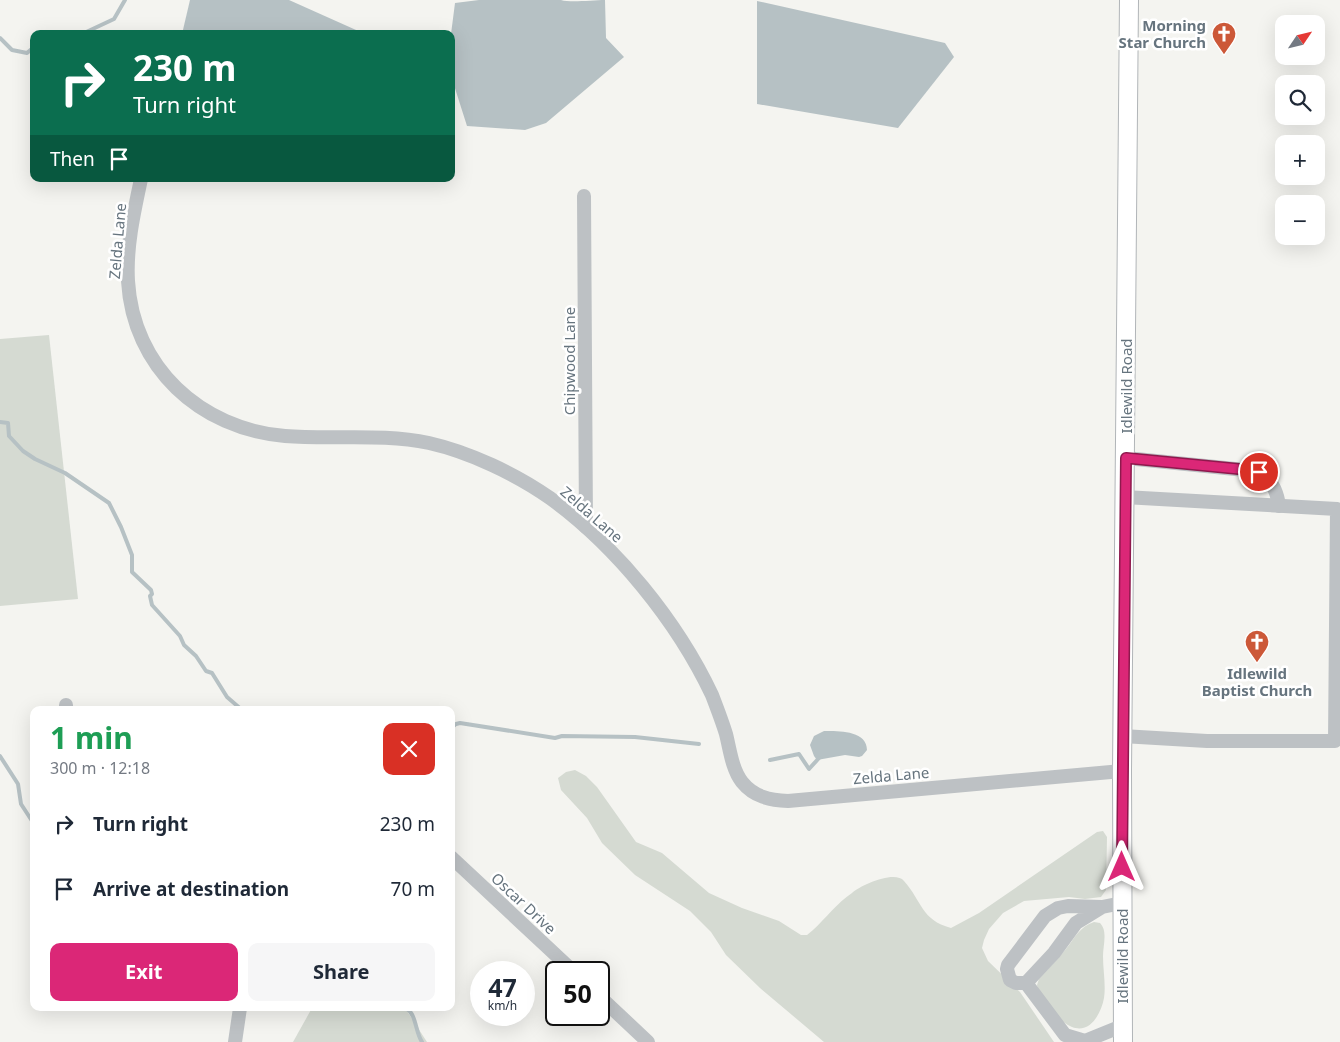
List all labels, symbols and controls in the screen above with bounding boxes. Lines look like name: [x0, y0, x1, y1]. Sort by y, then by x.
place label: Morning Star Church: [1119, 15, 1206, 52]
north arrow: [1275, 15, 1325, 65]
map controls: [1275, 15, 1325, 245]
church icon: Morning Star Church: [1211, 21, 1237, 55]
text: 230 m: [133, 44, 236, 91]
icon: right: [50, 50, 115, 115]
button: search: [1275, 75, 1325, 125]
text: Turn right: [133, 89, 236, 119]
button: +: [1275, 135, 1325, 185]
icon: arrive: [105, 145, 133, 173]
text: Then: [50, 146, 95, 172]
button: −: [1275, 195, 1325, 245]
street label: Zelda Lane: [104, 202, 130, 280]
street label: Chipwood Lane: [559, 307, 579, 415]
street label: Idlewild Road: [1116, 338, 1136, 434]
pin: [1238, 451, 1280, 493]
icon: arrive: [1245, 458, 1273, 486]
street label: Zelda Lane: [557, 481, 627, 547]
church icon: Idlewild Baptist Church: [1244, 629, 1270, 663]
place label: Idlewild Baptist Church: [1202, 663, 1312, 700]
text: 1 min: [50, 717, 133, 758]
button: close: [383, 723, 435, 775]
text: 300 m · 12:18: [50, 757, 150, 779]
street label: Zelda Lane: [852, 762, 930, 788]
icon: right: [50, 810, 78, 838]
text: Turn right: [93, 811, 188, 837]
text: 230 m: [380, 811, 435, 837]
position arrow: [1095, 840, 1147, 892]
street label: Oscar Drive: [487, 868, 561, 938]
icon: arrive: [50, 875, 78, 903]
text: Arrive at destination: [93, 876, 289, 902]
text: 70 m: [391, 876, 435, 902]
street label: Idlewild Road: [1112, 908, 1132, 1004]
button: Exit: [50, 943, 238, 1001]
button: Share: [248, 943, 435, 1001]
speed limit sign: 50: [545, 961, 610, 1026]
text: 47: [488, 970, 517, 1004]
text: km/h: [488, 997, 517, 1014]

